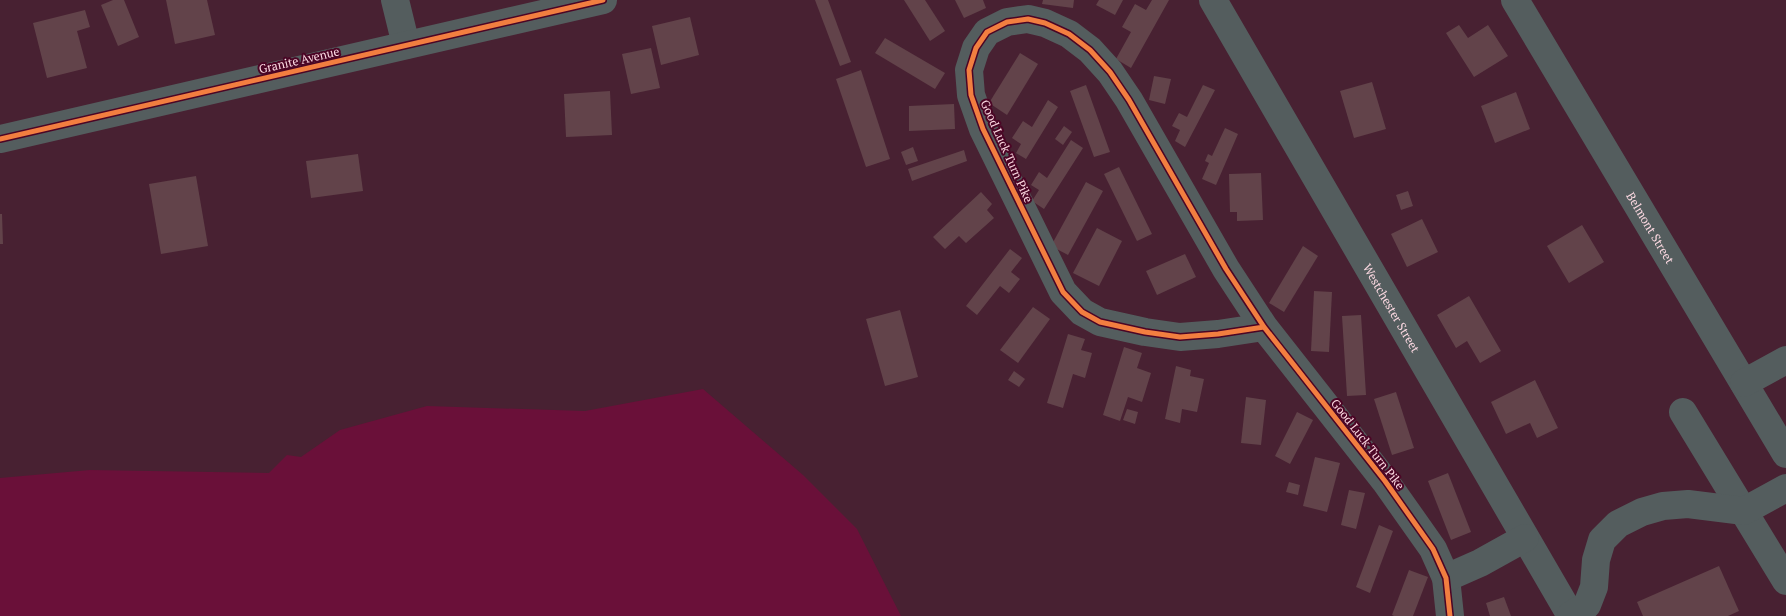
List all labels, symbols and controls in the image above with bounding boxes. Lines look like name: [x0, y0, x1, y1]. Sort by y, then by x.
street label: Granite Avenue: [257, 43, 341, 77]
street label: Good Luck Turn Pike: [978, 97, 1036, 205]
street label: Belmont Street: [1624, 189, 1678, 266]
street label: Westchester Street: [1360, 261, 1424, 355]
street label: Good Luck Turn Pike: [1328, 396, 1408, 492]

